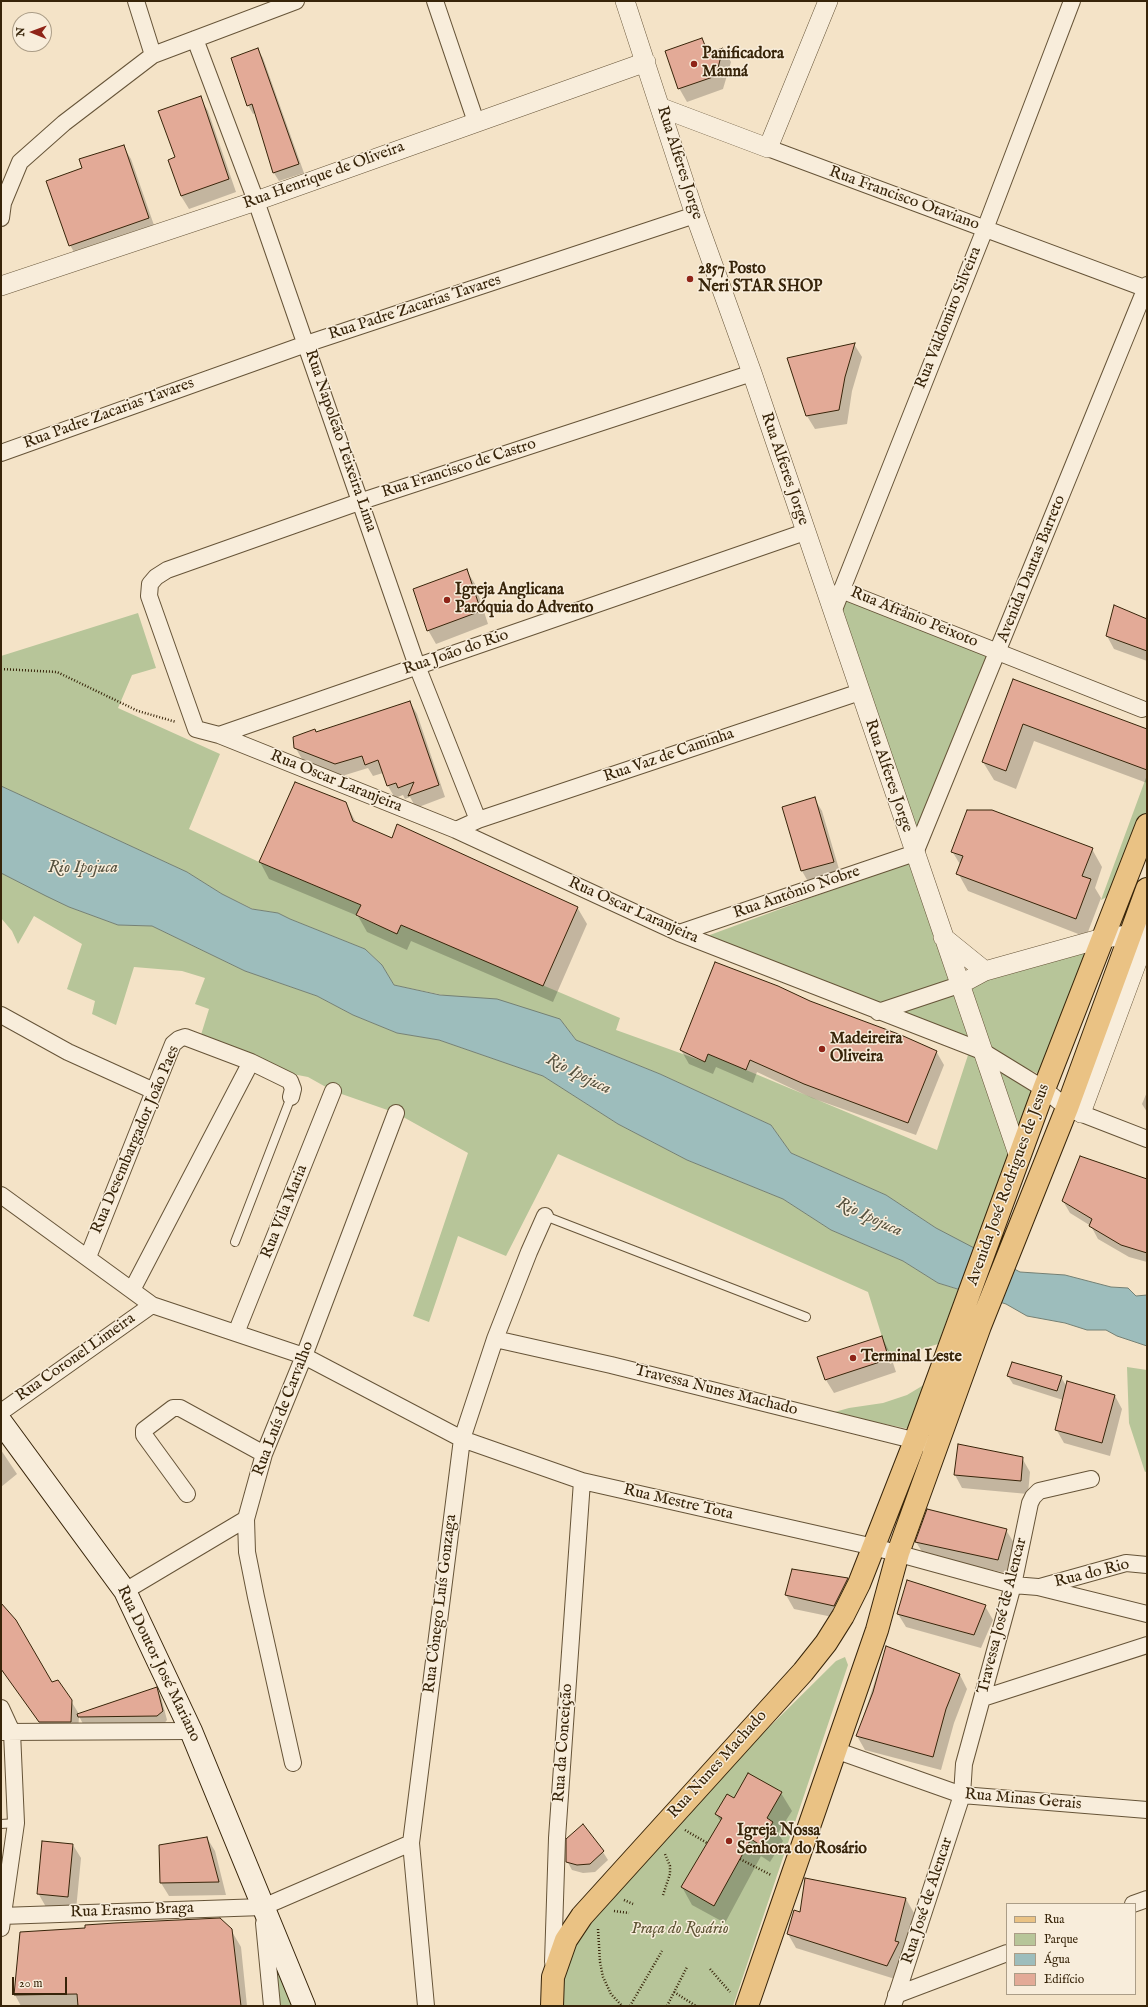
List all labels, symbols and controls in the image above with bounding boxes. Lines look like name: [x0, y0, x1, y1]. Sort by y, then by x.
north arrow: [12, 12, 52, 52]
text: N: [14, 27, 28, 37]
place label: Panificadora Manná: [702, 45, 784, 83]
marker: Panificadora Manná: [689, 59, 699, 69]
street label: Rua Alferes Jorge: [652, 104, 706, 222]
street label: Rua Henrique de Oliveira: [241, 138, 407, 214]
street label: Rua Francisco Otaviano: [826, 163, 982, 235]
street label: Rua Valdomiro Silveira: [912, 244, 986, 392]
place label: 2857 Posto Neri STAR SHOP: [698, 260, 822, 298]
street label: Rua Padre Zacarias Tavares: [326, 271, 504, 345]
marker: 2857 Posto Neri STAR SHOP: [685, 274, 695, 284]
street label: Rua Napoleão Teixeira Lima: [300, 347, 380, 535]
street label: Rua Padre Zacarias Tavares: [21, 374, 197, 454]
street label: Rua Alferes Jorge: [756, 410, 812, 528]
street label: Rua Francisco de Castro: [379, 435, 539, 503]
street label: Avenida Dantas Barreto: [994, 493, 1070, 645]
place label: Igreja Anglicana Paróquia do Advento: [455, 581, 593, 619]
street label: Rua Afrânio Peixoto: [847, 584, 981, 652]
marker: Igreja Anglicana Paróquia do Advento: [442, 595, 452, 605]
street label: Rua João do Rio: [401, 626, 511, 680]
street label: Rua Alferes Jorge: [860, 717, 916, 835]
street label: Rua Vaz de Caminha: [601, 725, 737, 787]
street label: Rua Oscar Laranjeira: [267, 747, 405, 817]
water label: Rio Ipojuca: [48, 859, 118, 879]
street label: Rua Antônio Nobre: [731, 862, 863, 924]
street label: Rua Oscar Laranjeira: [565, 874, 701, 948]
place label: Madeireira Oliveira: [830, 1030, 902, 1068]
street label: Rua Desembargador João Paes: [88, 1043, 184, 1237]
marker: Madeireira Oliveira: [817, 1044, 827, 1054]
water label: Rio Ipojuca: [542, 1050, 614, 1100]
street label: Avenida José Rodrigues de Jesus: [964, 1082, 1054, 1288]
street label: Rua Vila Maria: [257, 1162, 313, 1262]
water label: Rio Ipojuca: [833, 1194, 905, 1242]
street label: Rua Coronel Limeira: [13, 1310, 139, 1406]
street label: Rua Luís de Carvalho: [249, 1339, 319, 1479]
place label: Terminal Leste: [861, 1348, 962, 1368]
marker: Terminal Leste: [848, 1353, 858, 1363]
street label: Travessa Nunes Machado: [633, 1361, 799, 1421]
street label: Rua Mestre Tota: [621, 1481, 735, 1525]
street label: Rua Cônego Luís Gonzaga: [420, 1513, 462, 1695]
street label: Travessa José de Alencar: [974, 1536, 1032, 1696]
street label: Rua do Rio: [1053, 1555, 1131, 1593]
street label: Rua Doutor José Mariano: [112, 1583, 204, 1745]
street label: Rua da Conceição: [550, 1683, 578, 1803]
street label: Rua Nunes Machado: [664, 1707, 772, 1823]
street label: Rua Minas Gerais: [964, 1785, 1082, 1815]
place label: Igreja Nossa Senhora do Rosário: [737, 1822, 867, 1860]
street label: Rua José de Alencar: [898, 1835, 958, 1967]
marker: Igreja Nossa Senhora do Rosário: [724, 1836, 734, 1846]
street label: Rua Erasmo Braga: [70, 1899, 194, 1923]
legend: [1006, 1903, 1136, 1995]
text: Rua: [1044, 1912, 1064, 1927]
park label: Praça do Rosário: [631, 1920, 729, 1940]
text: Parque: [1044, 1932, 1078, 1947]
text: Água: [1044, 1952, 1070, 1967]
scale bar: [14, 1969, 69, 1995]
text: Edifício: [1044, 1972, 1084, 1987]
text: 20 m: [19, 1976, 42, 1991]

